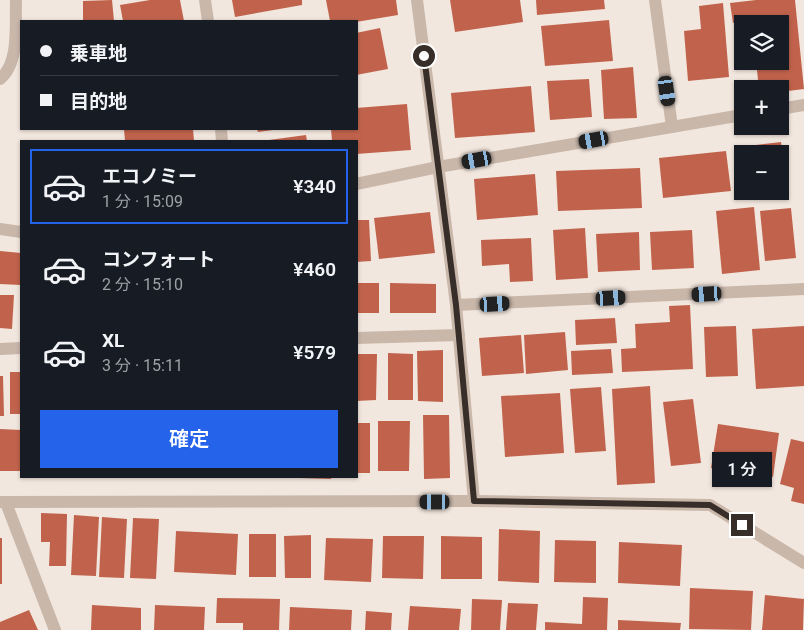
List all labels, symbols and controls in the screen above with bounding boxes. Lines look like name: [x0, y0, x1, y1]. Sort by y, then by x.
map controls: [734, 15, 789, 200]
button: layers: [734, 15, 789, 70]
text: 乗車地: [70, 42, 127, 65]
route start: [413, 45, 435, 67]
car: [657, 75, 676, 107]
button: +: [734, 80, 789, 135]
text: 目的地: [70, 90, 127, 113]
car: [577, 130, 610, 150]
button: −: [734, 145, 789, 200]
car: [460, 150, 493, 170]
icon: car: [42, 164, 87, 209]
text: エコノミー: [102, 165, 197, 188]
text: ¥340: [293, 175, 336, 198]
text: 1 分 · 15:09: [102, 192, 183, 211]
icon: car: [42, 247, 87, 292]
text: コンフォート: [102, 248, 215, 271]
text: ¥460: [293, 258, 336, 281]
text: 2 分 · 15:10: [102, 275, 183, 294]
car: [691, 286, 722, 302]
car: [595, 290, 626, 306]
car: [479, 296, 510, 312]
text: XL: [102, 329, 124, 352]
icon: car: [42, 330, 87, 375]
text: ¥579: [293, 341, 336, 364]
text: 3 分 · 15:11: [102, 356, 183, 375]
button: 確定: [40, 410, 338, 468]
callout: 1 分: [712, 452, 772, 488]
text: 1 分: [727, 460, 757, 479]
car: [420, 495, 450, 510]
route end: [731, 514, 753, 536]

